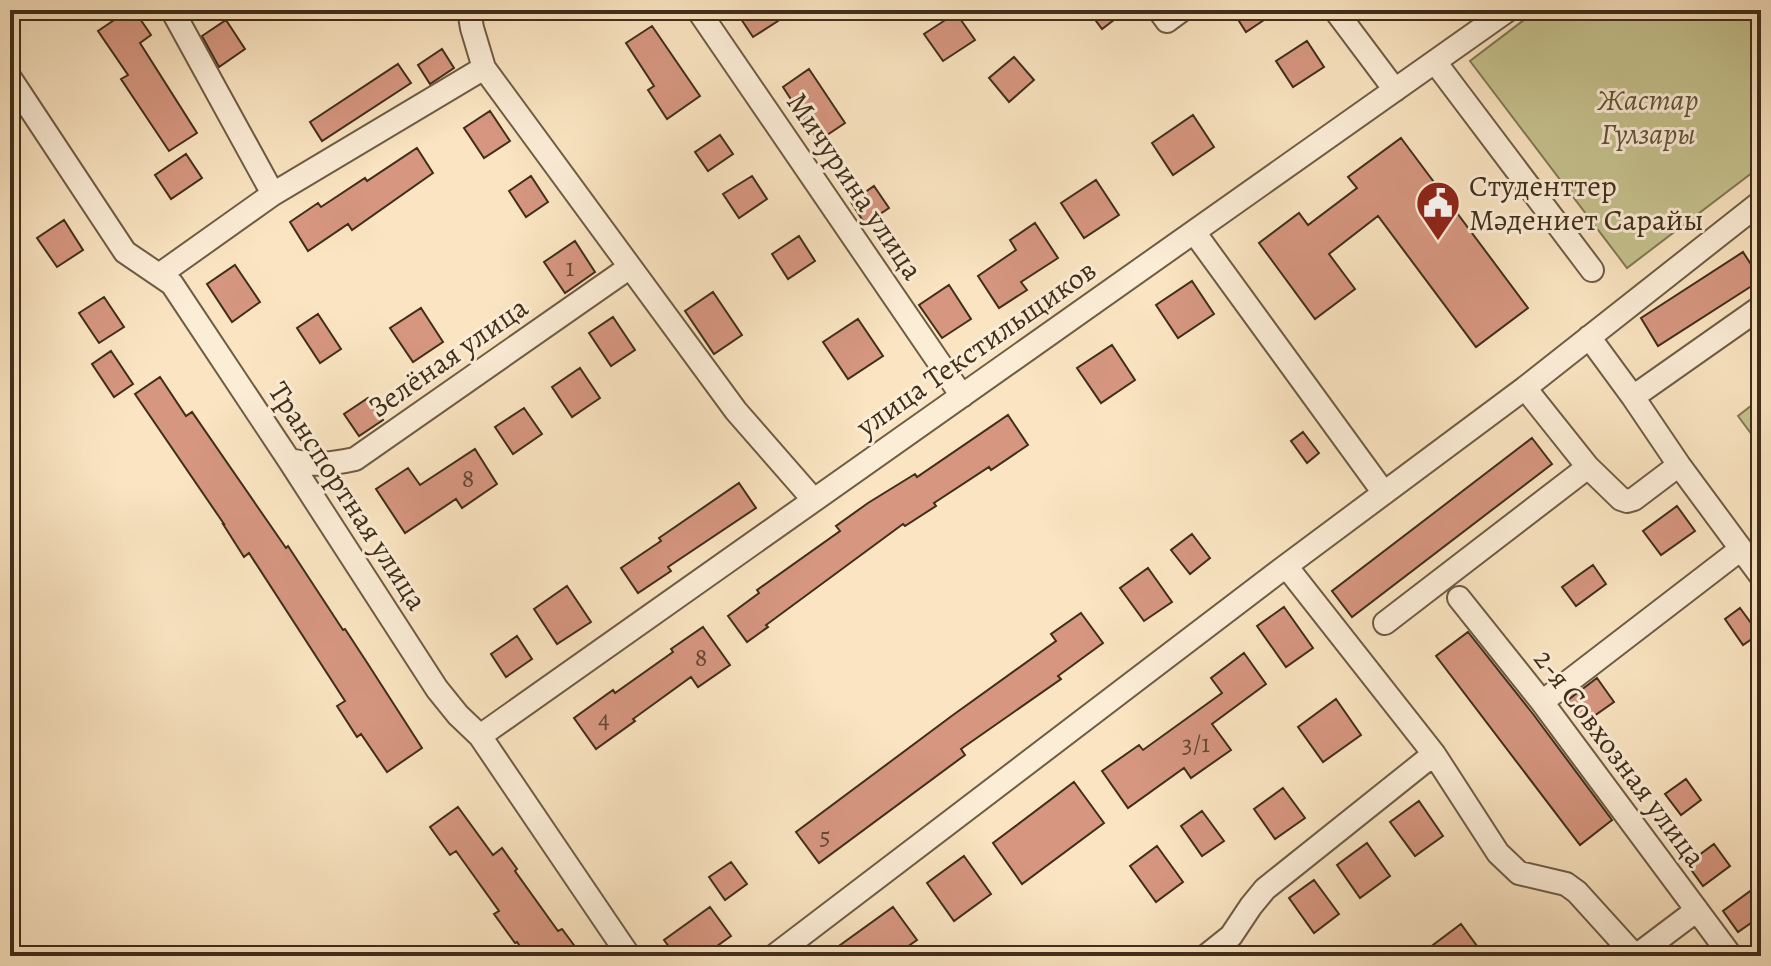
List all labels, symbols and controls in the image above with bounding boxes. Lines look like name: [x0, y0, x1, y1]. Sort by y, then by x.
park label: Жастар Гүлзары: [1597, 80, 1698, 154]
street label: Мичурина улица: [778, 85, 933, 288]
place label: Студенттер Мәдениет Сарайы: [1469, 166, 1703, 240]
public building icon: Студенттер Мәдениет Сарайы: [1414, 179, 1462, 242]
house number: 1: [566, 250, 575, 285]
street label: улица Текстильщиков: [847, 250, 1104, 446]
street label: Зелёная улица: [360, 287, 536, 427]
street label: Транспортная улица: [259, 374, 437, 618]
house number: 8: [462, 461, 474, 496]
house number: 8: [695, 640, 707, 675]
street label: 2-я Совхозная улица: [1525, 641, 1715, 875]
house number: 4: [598, 702, 610, 737]
house number: 3/1: [1182, 726, 1210, 761]
house number: 5: [819, 818, 831, 853]

